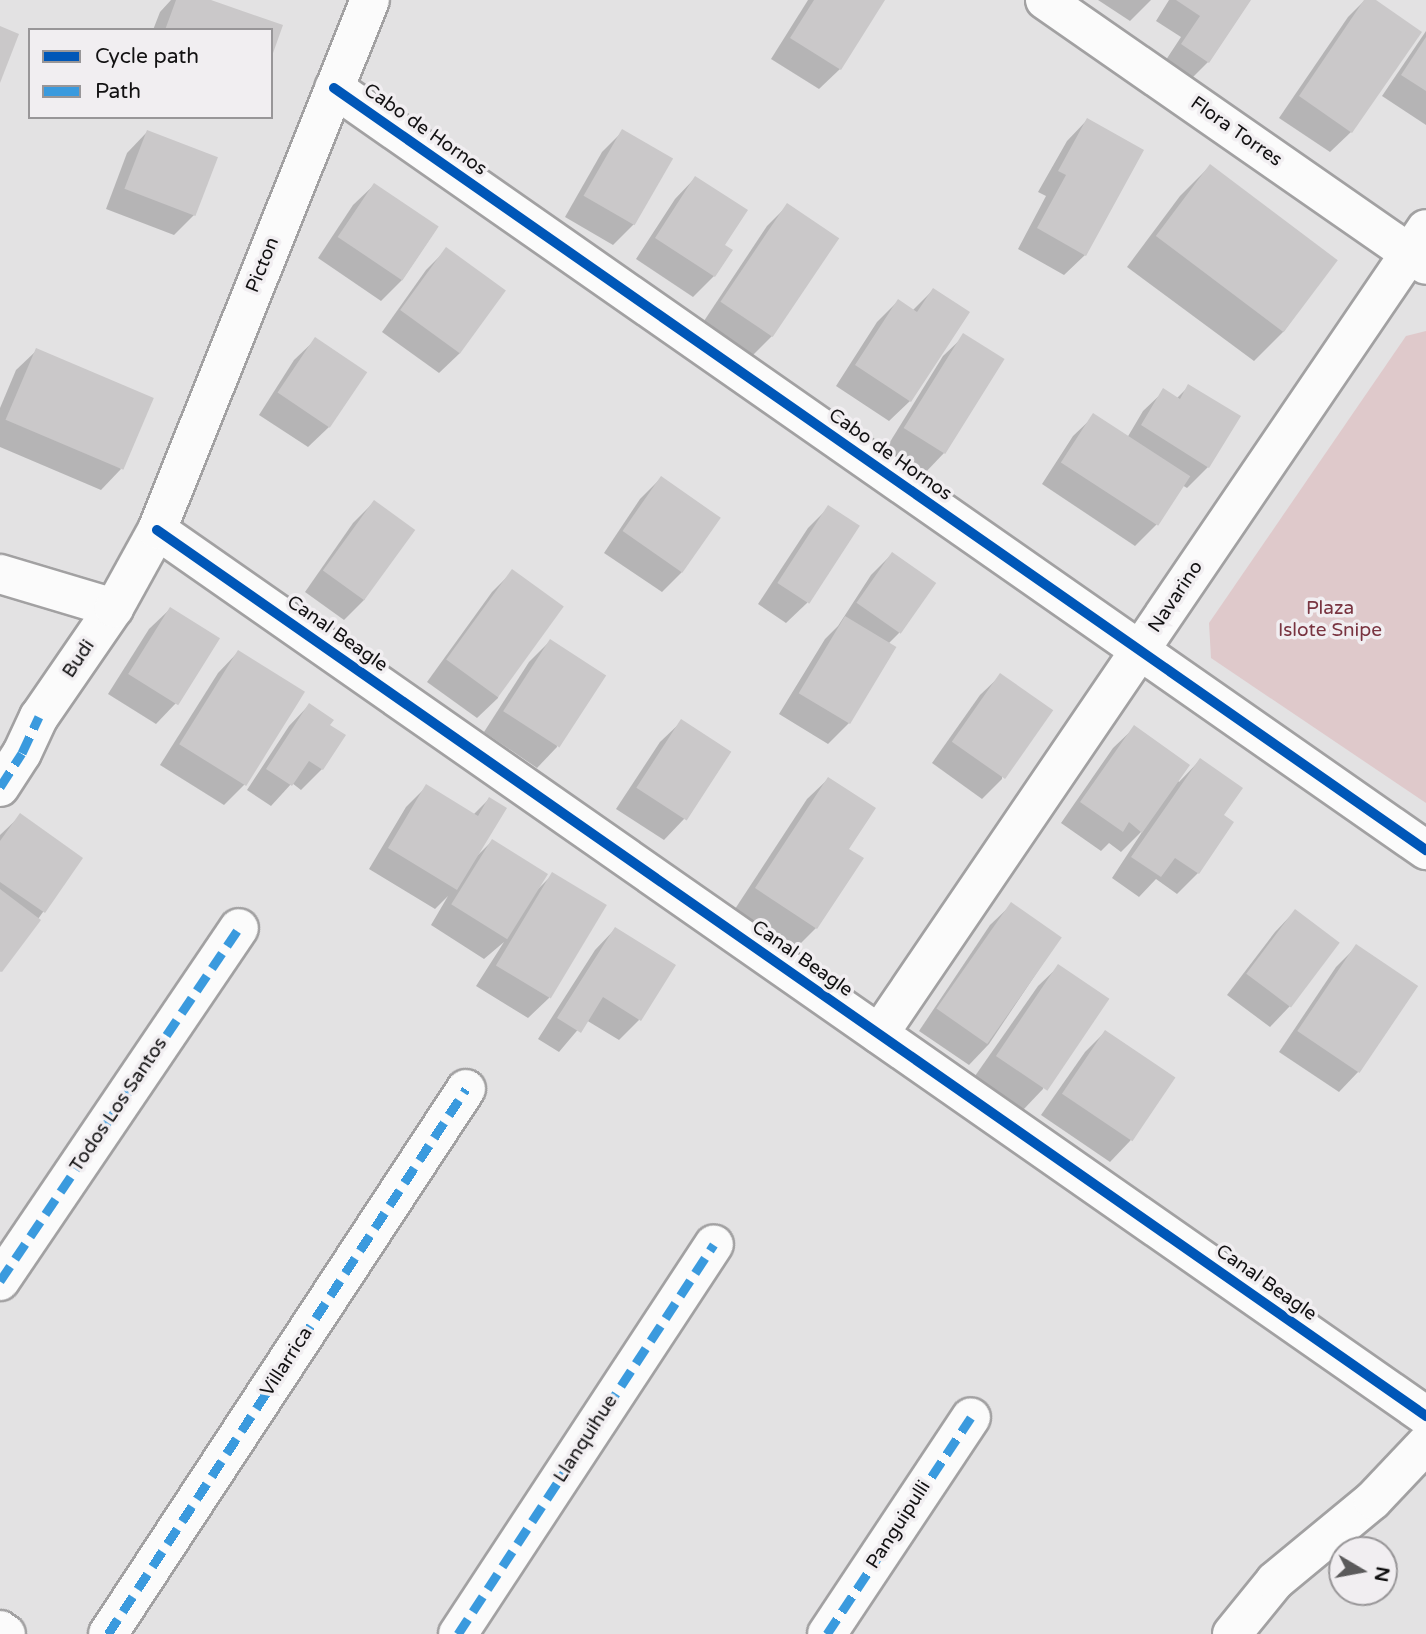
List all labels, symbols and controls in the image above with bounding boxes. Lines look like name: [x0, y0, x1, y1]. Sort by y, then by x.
legend: [28, 28, 273, 119]
text: Cycle path: [95, 44, 199, 69]
text: Path: [95, 79, 141, 104]
street label: Cabo de Hornos: [359, 79, 491, 181]
street label: Flora Torres: [1186, 92, 1286, 172]
street label: Picton: [242, 234, 284, 296]
street label: Cabo de Hornos: [824, 404, 956, 506]
street label: Navarino: [1144, 557, 1208, 637]
street label: Canal Beagle: [282, 591, 392, 677]
park label: Plaza Islote Snipe: [1278, 598, 1382, 642]
street label: Budi: [58, 635, 100, 683]
street label: Canal Beagle: [747, 916, 857, 1002]
street label: Todos Los Santos: [65, 1033, 173, 1177]
street label: Canal Beagle: [1211, 1240, 1321, 1326]
street label: Villarrica: [256, 1323, 318, 1401]
street label: Llanquihue: [549, 1391, 623, 1487]
street label: Panguipulli: [862, 1477, 936, 1573]
north arrow: [1328, 1536, 1398, 1606]
text: N: [1370, 1565, 1394, 1584]

